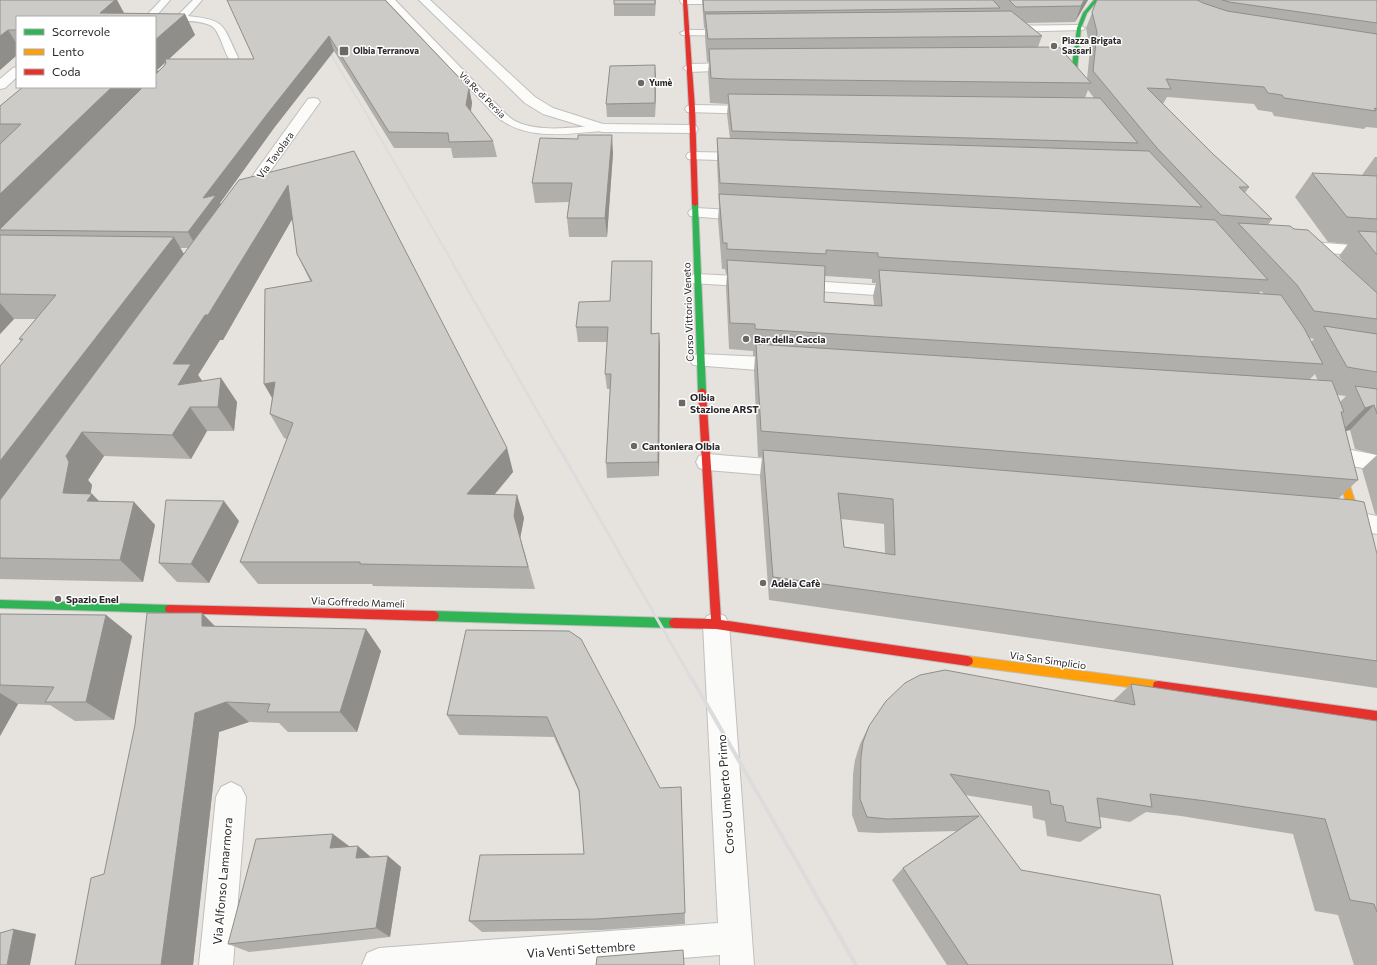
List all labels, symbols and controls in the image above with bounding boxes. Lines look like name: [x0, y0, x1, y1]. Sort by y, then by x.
legend: [16, 16, 156, 88]
text: Scorrevole: [52, 24, 110, 38]
place label: Piazza Brigata Sassari: [1062, 35, 1121, 56]
marker: Piazza Brigata Sassari: [1049, 41, 1059, 51]
text: Lento: [52, 44, 84, 58]
marker: Olbia Terranova: [338, 45, 350, 57]
place label: Olbia Terranova: [353, 45, 419, 56]
text: Coda: [52, 64, 81, 78]
street label: Via Re di Persia: [457, 69, 508, 120]
place label: Yumè: [649, 77, 673, 88]
marker: Yumè: [636, 78, 646, 88]
street label: Via Tavolara: [254, 129, 296, 181]
street label: Corso Vittorio Veneto: [680, 262, 696, 362]
place label: Bar della Caccia: [754, 333, 826, 345]
marker: Bar della Caccia: [741, 334, 751, 344]
place label: Olbia Stazione ARST: [690, 391, 759, 415]
marker: Olbia Stazione ARST: [677, 398, 687, 408]
place label: Cantoniera Olbia: [642, 440, 720, 452]
marker: Cantoniera Olbia: [629, 441, 639, 451]
place label: Adela Cafè: [771, 577, 820, 589]
marker: Adela Cafè: [758, 578, 768, 588]
place label: Spazio Enel: [66, 593, 119, 605]
marker: Spazio Enel: [53, 594, 63, 604]
street label: Via Goffredo Mameli: [311, 594, 405, 610]
street label: Via San Simplicio: [1009, 649, 1087, 671]
street label: Corso Umberto Primo: [714, 734, 736, 854]
street label: Via Alfonso Lamarmora: [209, 817, 235, 945]
street label: Via Venti Settembre: [526, 938, 636, 960]

